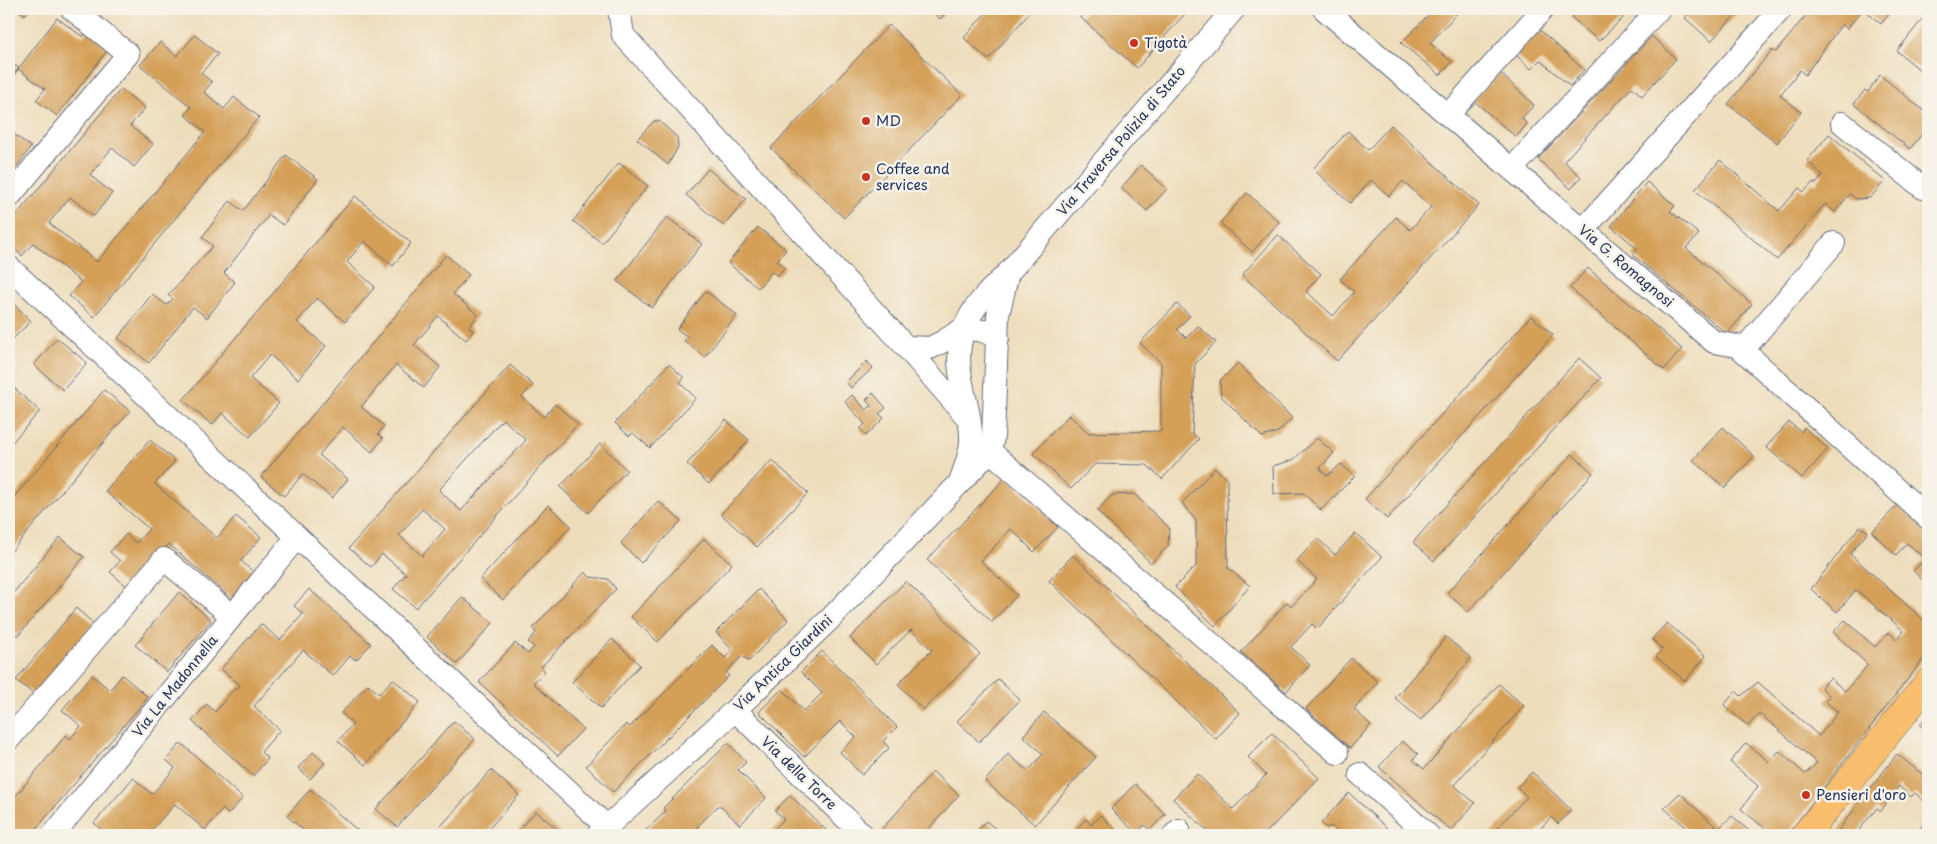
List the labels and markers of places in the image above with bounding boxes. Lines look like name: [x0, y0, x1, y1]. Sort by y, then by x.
place label: Tigotà: [1144, 32, 1188, 53]
marker: Tigotà: [1128, 37, 1140, 49]
place label: MD: [876, 110, 901, 131]
marker: MD: [860, 115, 872, 127]
place label: Coffee and services: [876, 158, 950, 195]
marker: Coffee and services: [860, 171, 872, 183]
place label: Pensieri d'oro: [1816, 784, 1906, 805]
marker: Pensieri d'oro: [1800, 789, 1812, 801]

